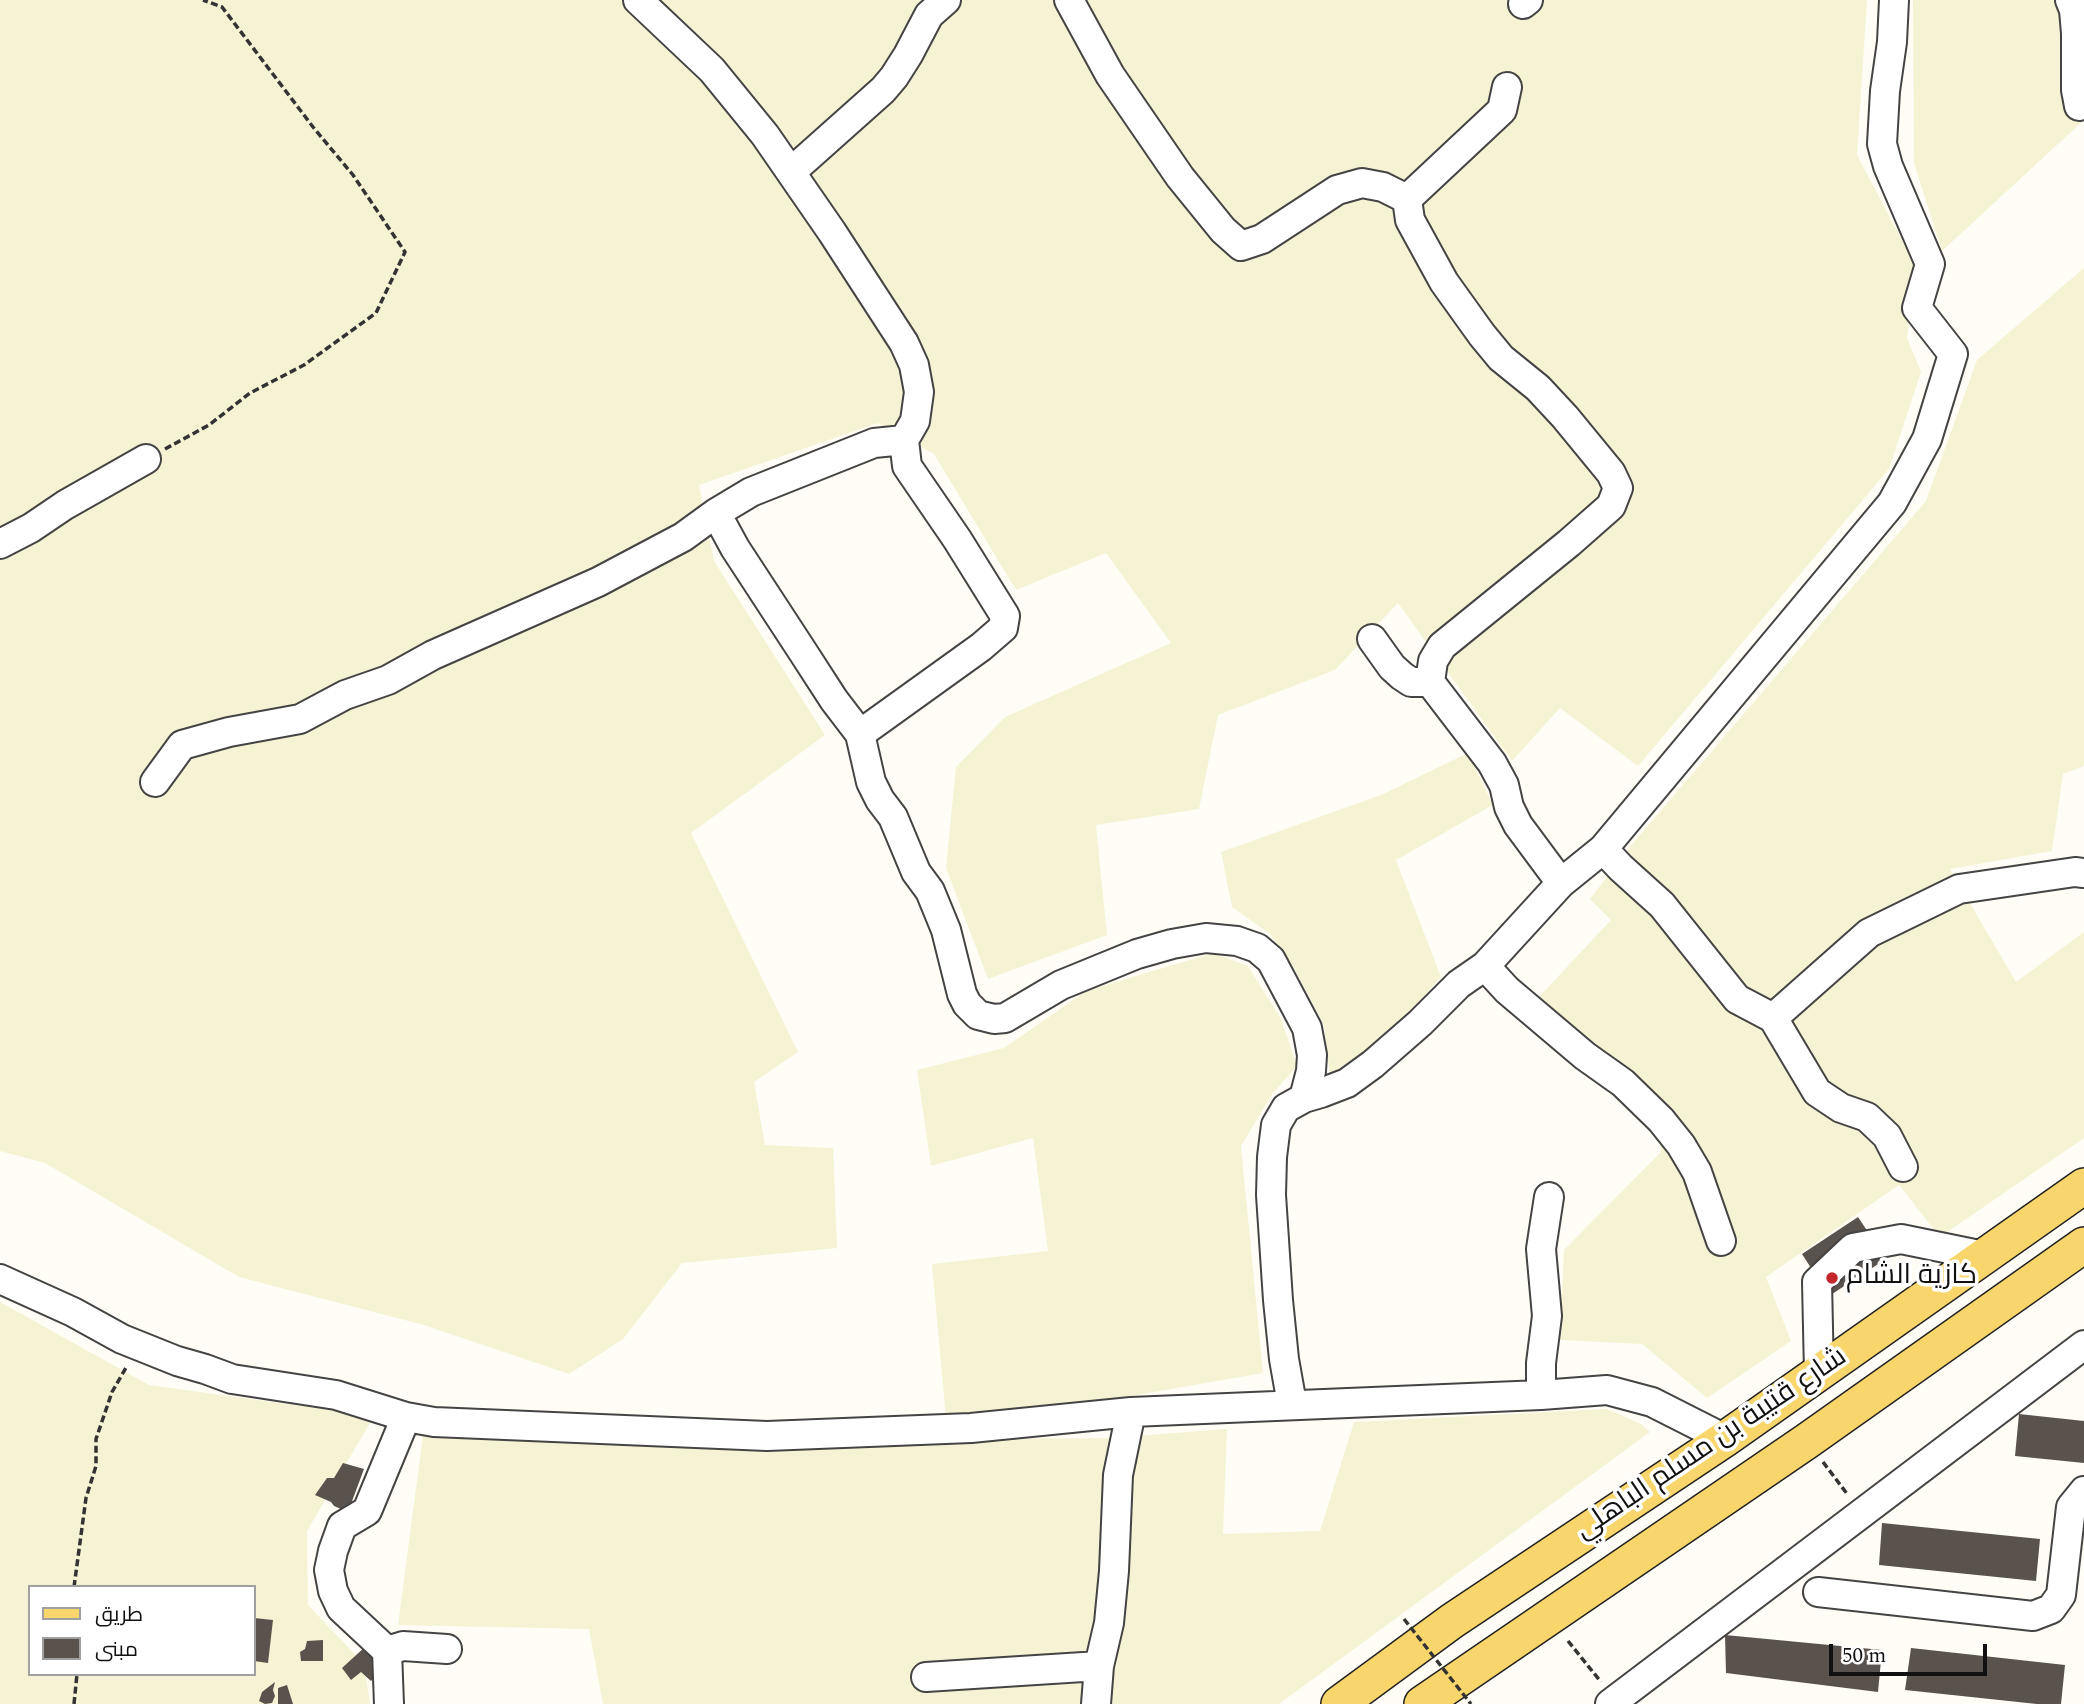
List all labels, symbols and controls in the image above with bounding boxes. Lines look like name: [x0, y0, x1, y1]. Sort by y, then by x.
place label: كازية الشام: [1846, 1261, 1977, 1295]
marker: كازية الشام: [1824, 1270, 1840, 1286]
street label: شارع قتيبة بن مسلم الباهلي: [1570, 1342, 1854, 1548]
legend: [28, 1585, 256, 1676]
text: طريق: [95, 1599, 143, 1631]
scale bar: [1832, 1630, 1990, 1674]
text: مبنى: [95, 1634, 138, 1666]
text: 50 m: [1842, 1640, 1886, 1672]

